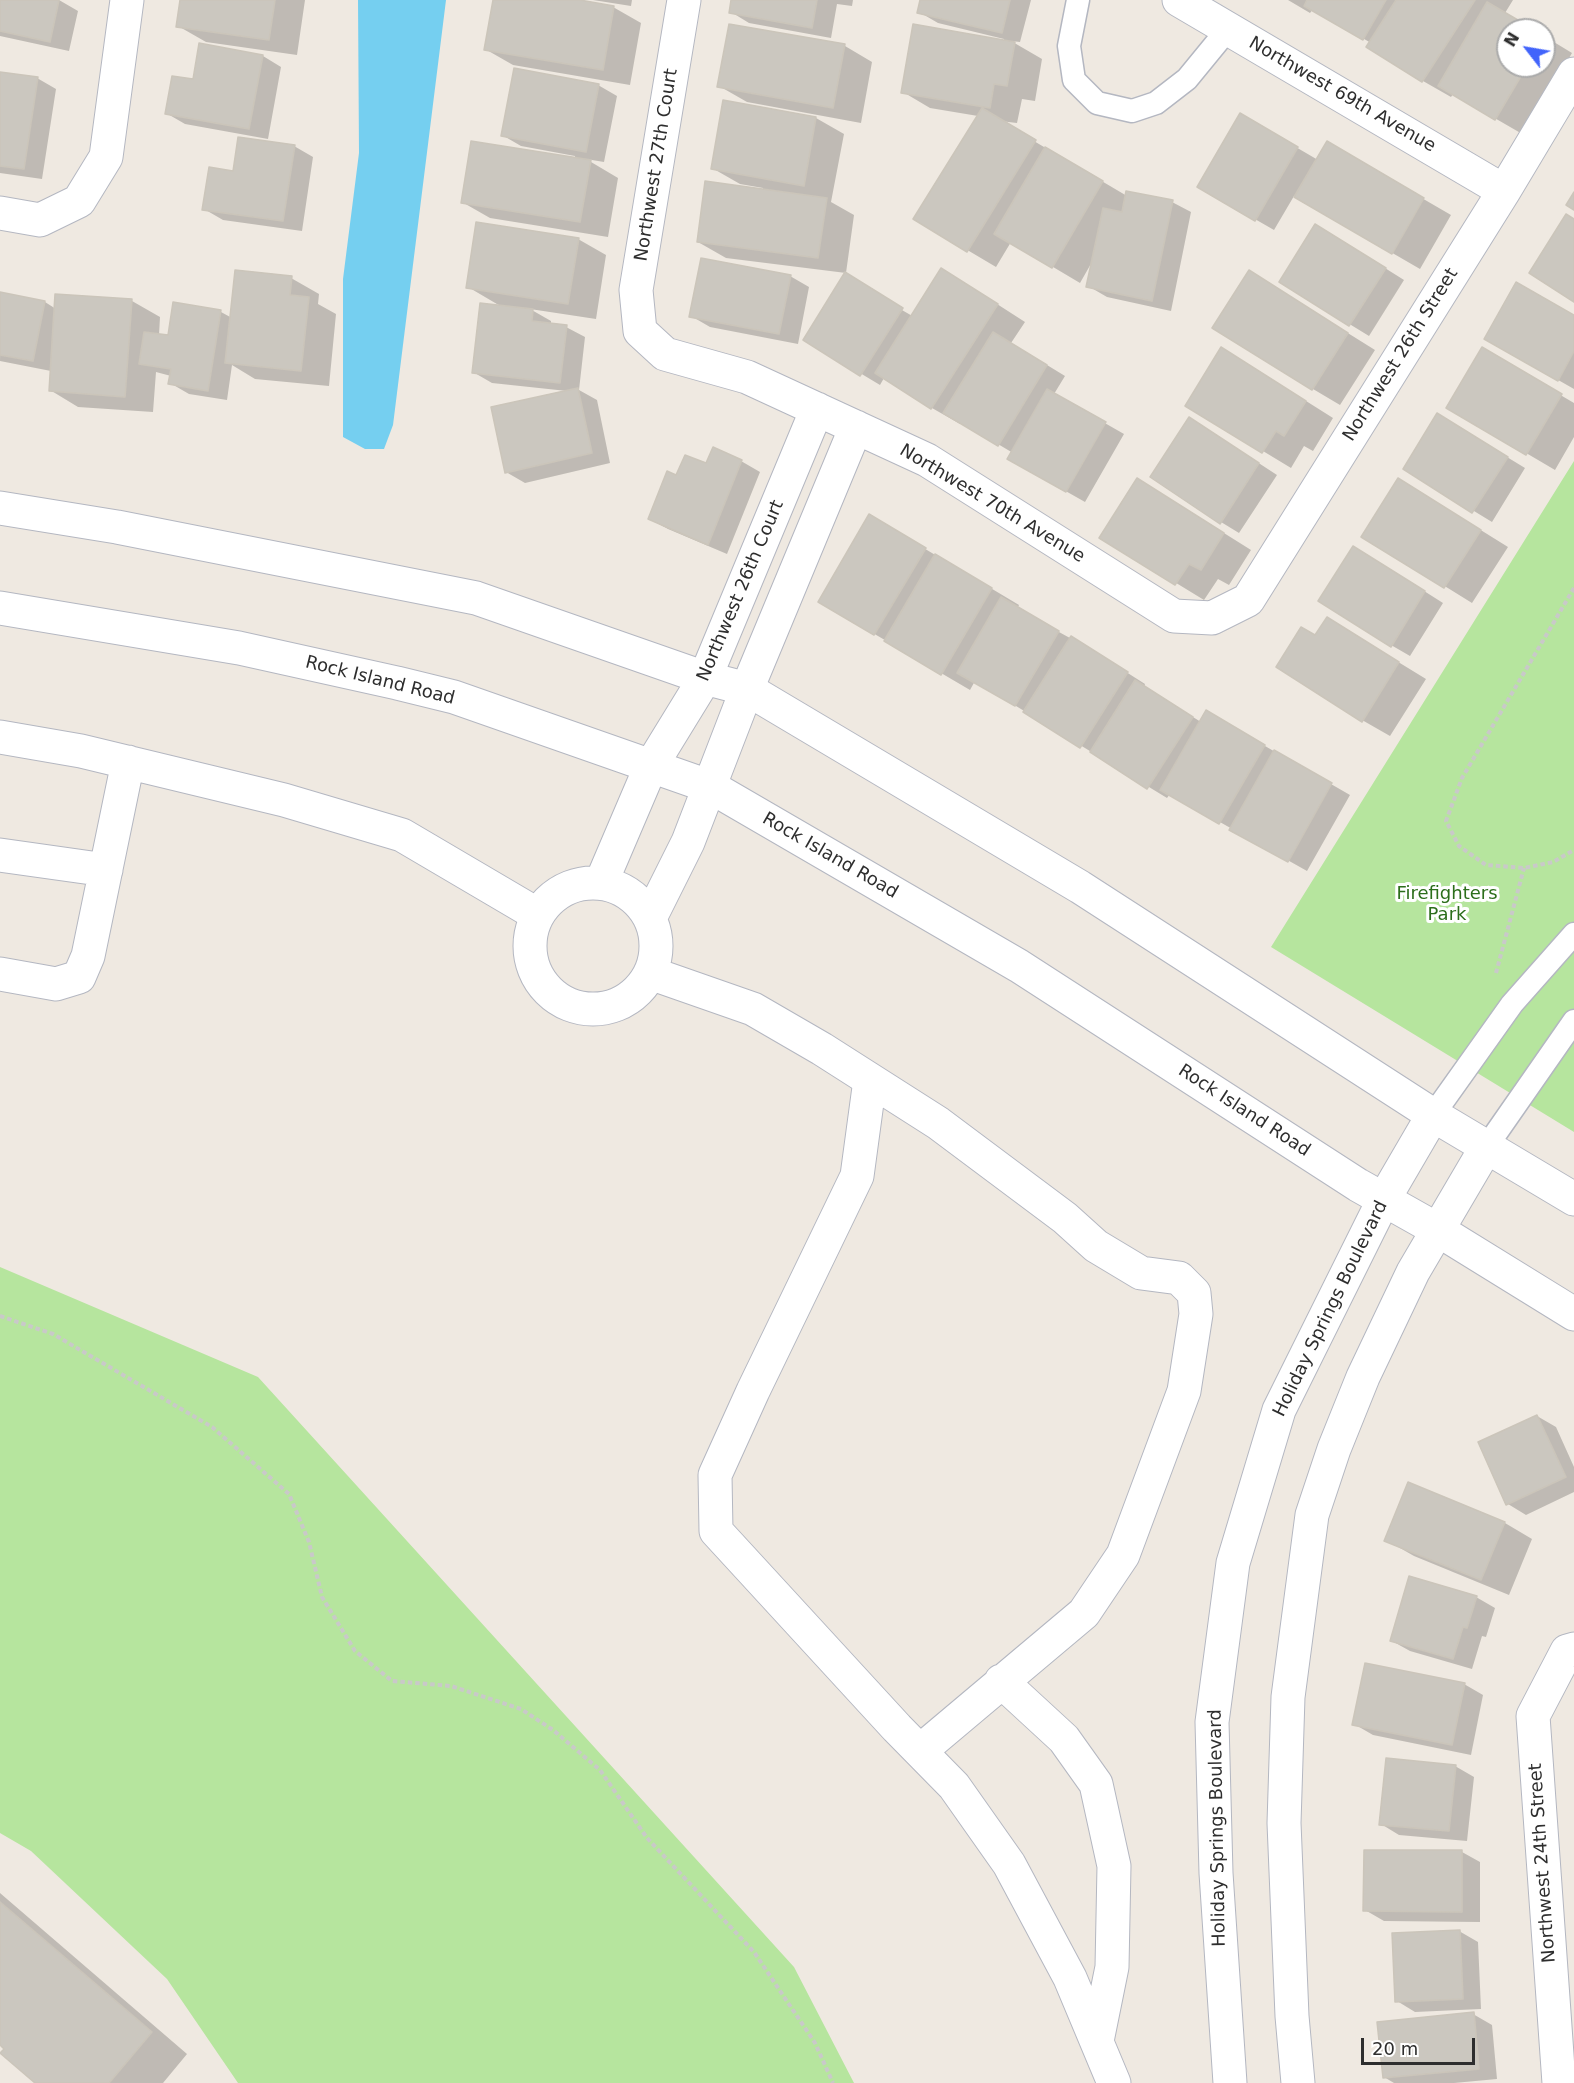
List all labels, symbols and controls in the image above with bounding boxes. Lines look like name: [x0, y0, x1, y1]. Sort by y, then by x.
north arrow: [1496, 18, 1556, 78]
text: N: [1500, 29, 1523, 50]
street label: Northwest 69th Avenue: [1245, 33, 1439, 157]
street label: Northwest 27th Court: [631, 67, 683, 263]
street label: Northwest 26th Street: [1339, 264, 1463, 446]
street label: Northwest 70th Avenue: [895, 440, 1089, 568]
street label: Northwest 26th Court: [693, 497, 789, 685]
street label: Rock Island Road: [303, 652, 457, 710]
street label: Rock Island Road: [758, 808, 902, 904]
park label: Firefighters Park: [1396, 883, 1498, 926]
street label: Rock Island Road: [1174, 1060, 1314, 1162]
street label: Holiday Springs Boulevard: [1269, 1197, 1393, 1421]
street label: Holiday Springs Boulevard: [1205, 1709, 1231, 1947]
street label: Northwest 24th Street: [1525, 1762, 1561, 1964]
scale bar: [1364, 2026, 1478, 2064]
text: 20 m: [1372, 2038, 1418, 2059]

